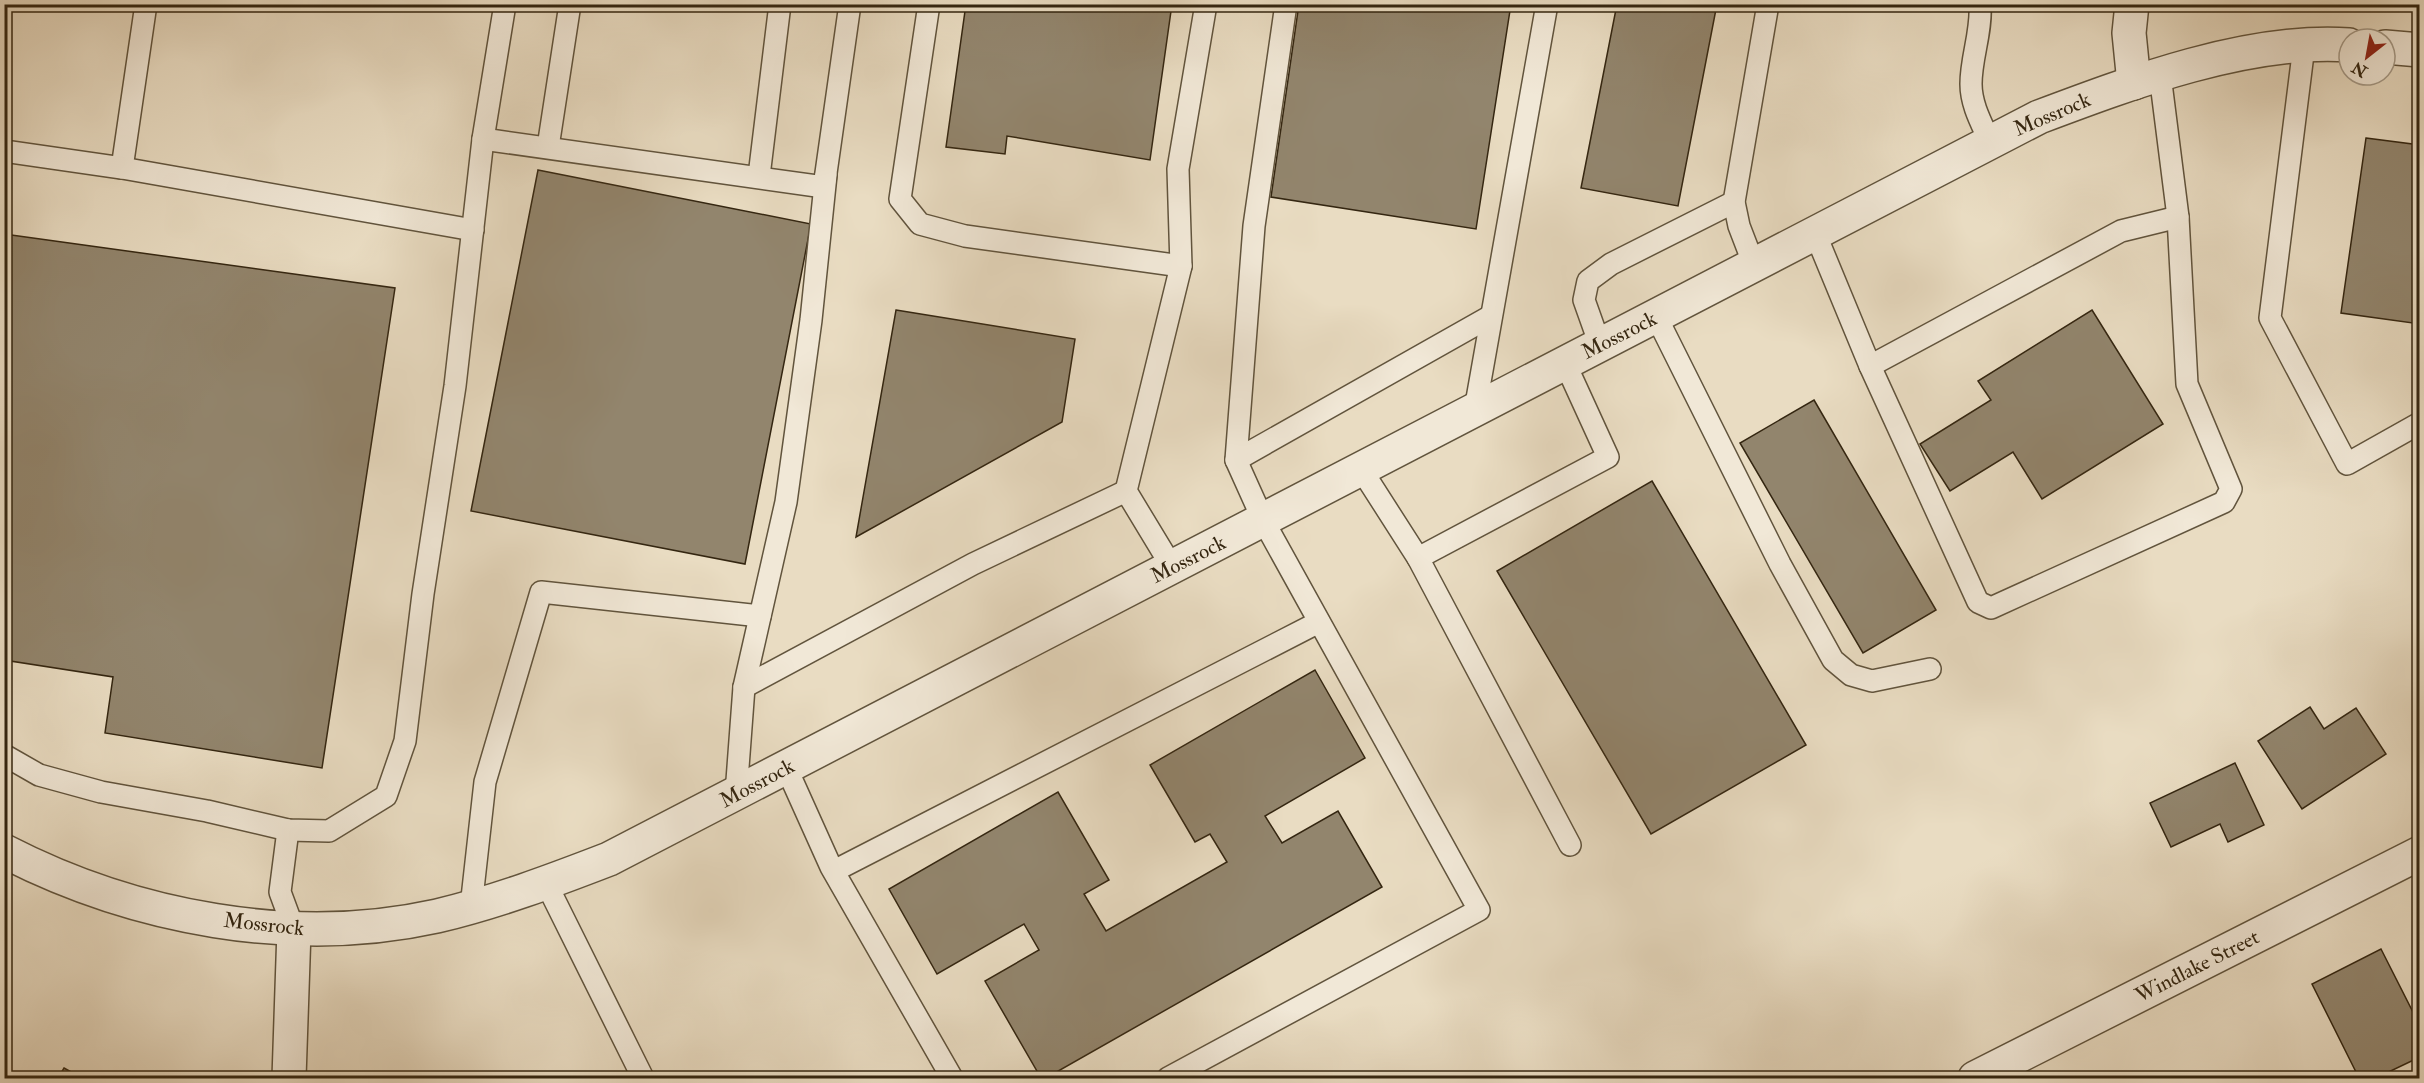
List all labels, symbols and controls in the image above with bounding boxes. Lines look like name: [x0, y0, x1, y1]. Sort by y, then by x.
north arrow: [2337, 27, 2397, 87]
text: N: [2348, 56, 2372, 82]
street label: Mossrock: [2010, 86, 2095, 143]
street label: Mossrock: [1577, 305, 1661, 366]
street label: Mossrock: [1146, 529, 1230, 590]
street label: Mossrock: [715, 753, 799, 814]
street label: Mossrock: [222, 907, 306, 942]
street label: Windlake Street: [2130, 924, 2264, 1010]

